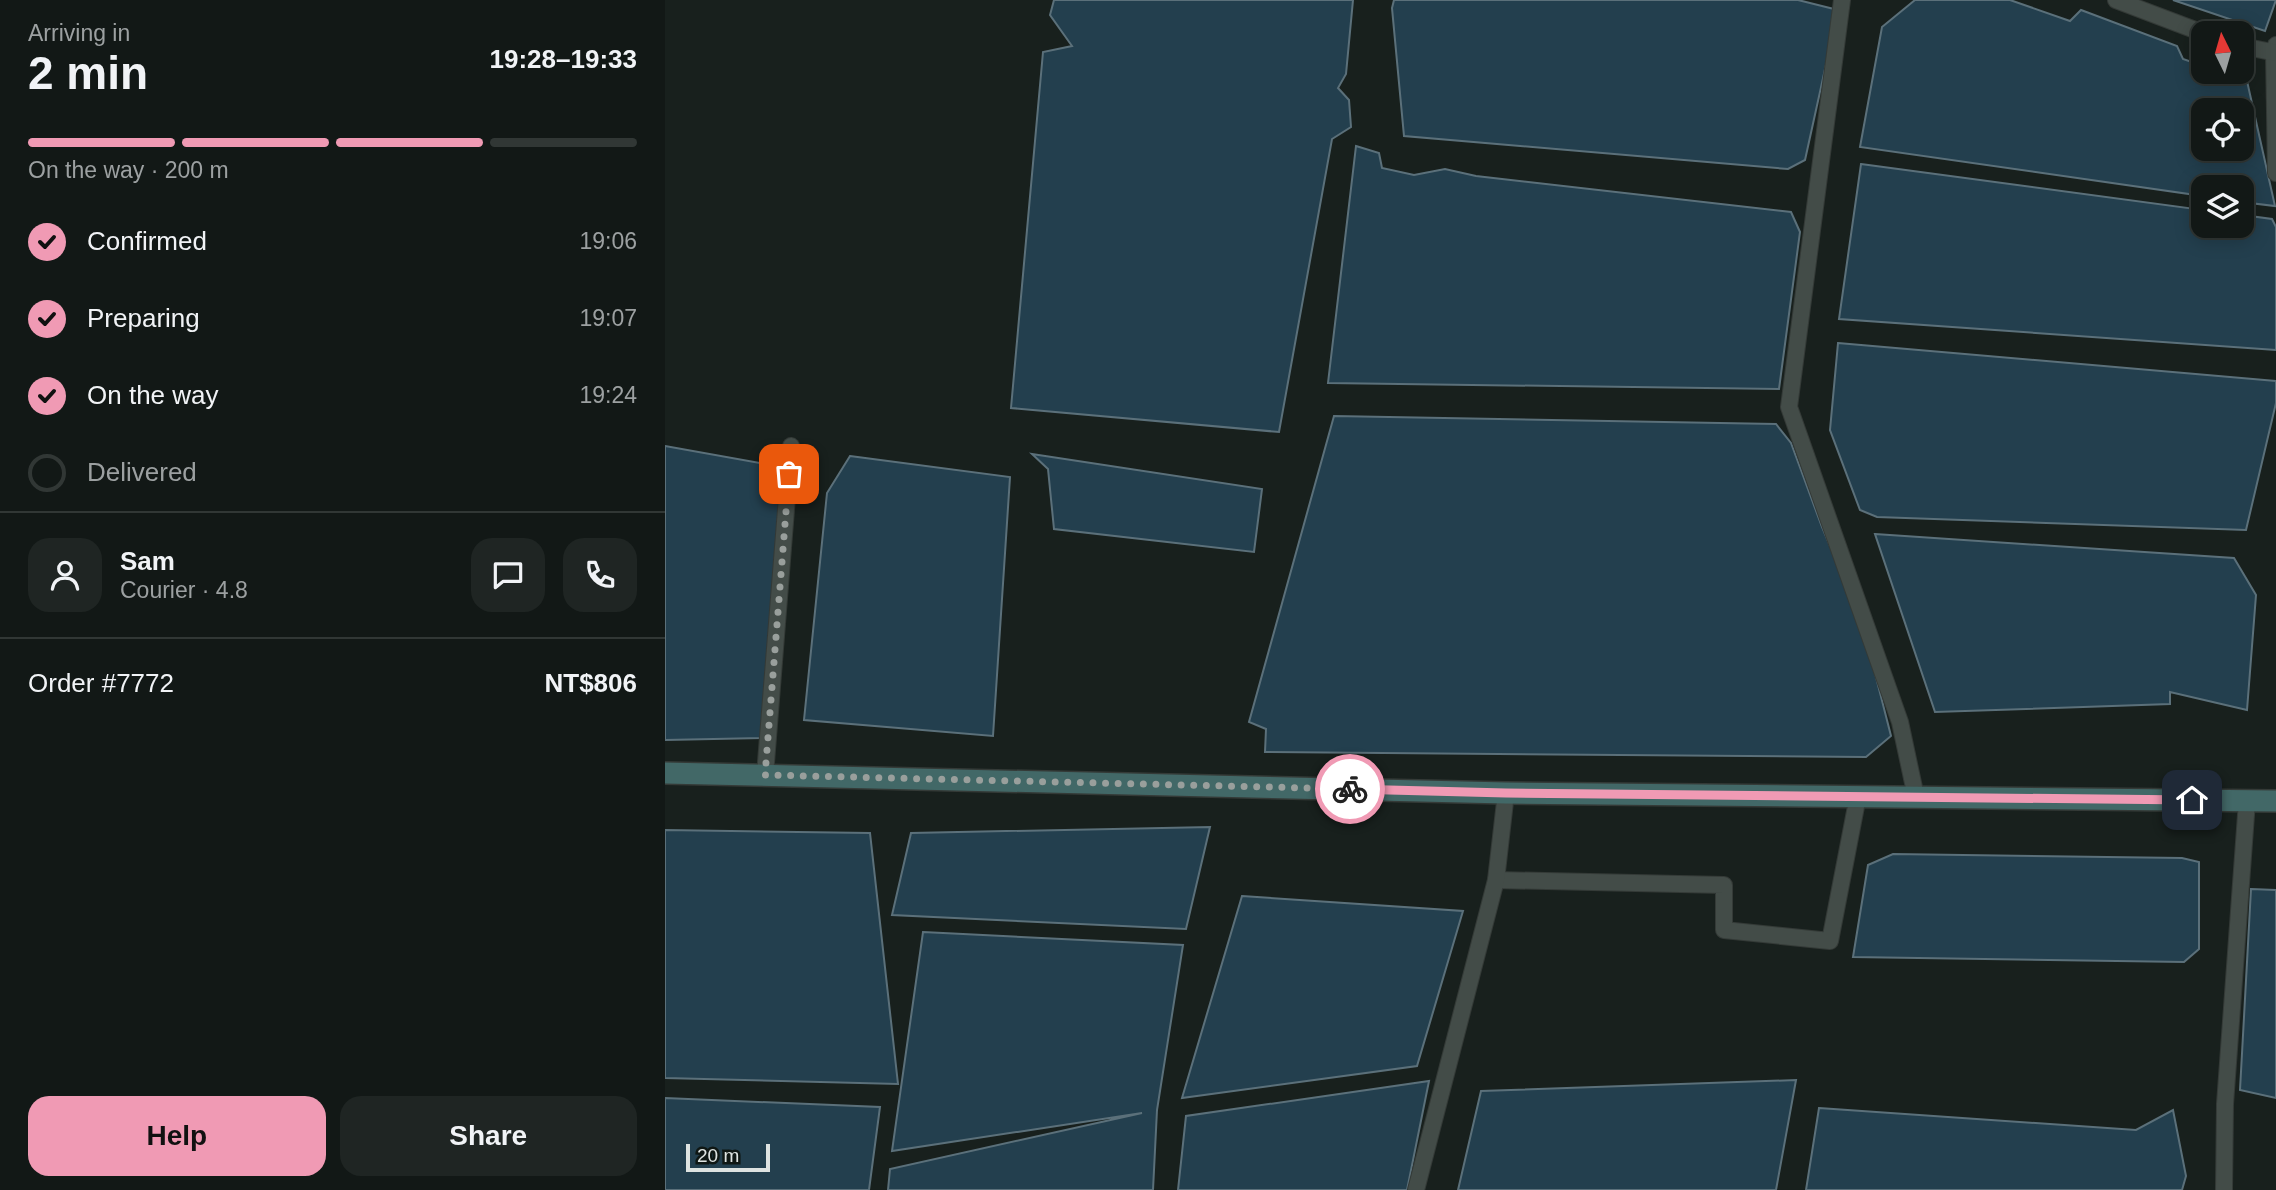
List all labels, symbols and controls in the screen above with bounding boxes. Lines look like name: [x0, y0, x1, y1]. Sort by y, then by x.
text: Arriving in: [28, 20, 130, 46]
north arrow: [2191, 21, 2254, 84]
map controls: [2191, 21, 2254, 238]
text: 19:28–19:33: [490, 44, 637, 74]
text: 2 min: [28, 47, 148, 99]
button: locate: [2191, 98, 2254, 161]
text: On the way · 200 m: [28, 157, 229, 183]
button: layers: [2191, 175, 2254, 238]
icon: check: [28, 223, 66, 261]
text: Confirmed: [87, 226, 207, 256]
text: 19:06: [579, 228, 637, 254]
icon: check: [28, 300, 66, 338]
text: Preparing: [87, 303, 200, 333]
text: 19:07: [579, 305, 637, 331]
icon: check: [28, 377, 66, 415]
text: On the way: [87, 380, 219, 410]
text: 19:24: [579, 382, 637, 408]
pin: [759, 444, 819, 504]
icon: bag: [770, 455, 808, 493]
text: Delivered: [87, 457, 197, 487]
button: person: [28, 538, 102, 612]
button: chat: [471, 538, 545, 612]
button: phone: [563, 538, 637, 612]
text: Sam: [120, 546, 175, 576]
text: Courier · 4.8: [120, 577, 248, 603]
text: Order #7772: [28, 668, 174, 698]
text: NT$806: [545, 668, 637, 698]
courier: [1315, 754, 1385, 824]
icon: bike: [1331, 770, 1369, 808]
pin: [2162, 770, 2222, 830]
icon: home: [2173, 781, 2211, 819]
button: Help: [28, 1096, 326, 1176]
button: Share: [340, 1096, 637, 1176]
scale bar: [686, 1141, 770, 1173]
text: 20 m: [697, 1145, 739, 1166]

